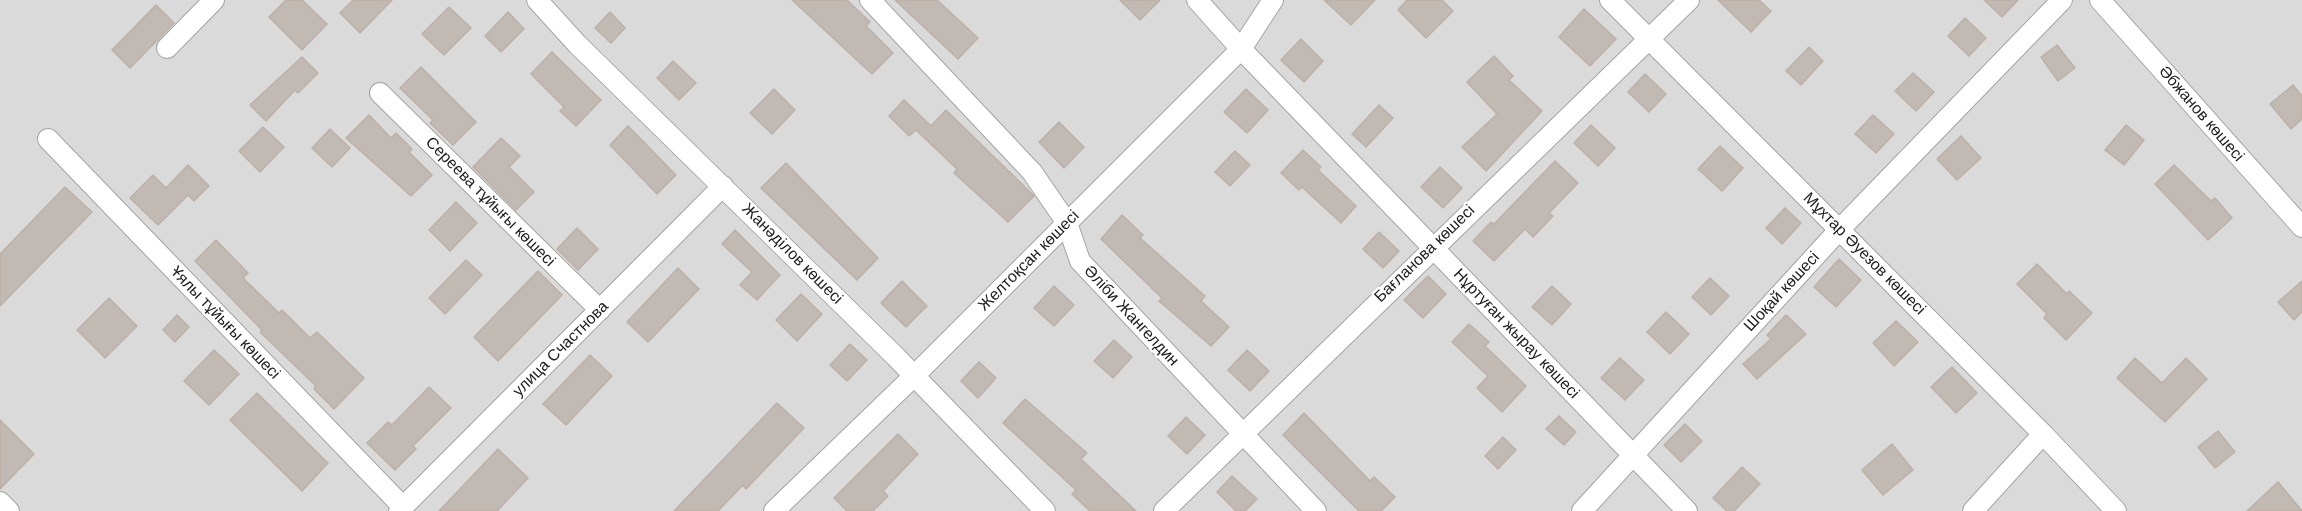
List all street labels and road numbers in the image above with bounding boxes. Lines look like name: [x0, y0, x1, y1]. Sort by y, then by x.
street label: Әбжанов көшесі: [2154, 62, 2248, 166]
street label: Сереева тұйығы көшесі: [421, 133, 559, 271]
street label: Мұхтар Әуезов көшесі: [1799, 189, 1929, 319]
street label: Жанәділов көшесі: [737, 199, 847, 309]
street label: Бағланова көшесі: [1371, 201, 1479, 307]
street label: Желтоқсан көшесі: [975, 207, 1083, 315]
street label: Шоқай көшесі: [1740, 248, 1824, 336]
street label: Әліби Жангелдин: [1079, 262, 1183, 370]
street label: Ұялы тұйығы көшесі: [166, 263, 284, 383]
street label: Нұртуған жырау көшесі: [1449, 265, 1583, 403]
street label: улица Счастнова: [509, 297, 613, 401]

